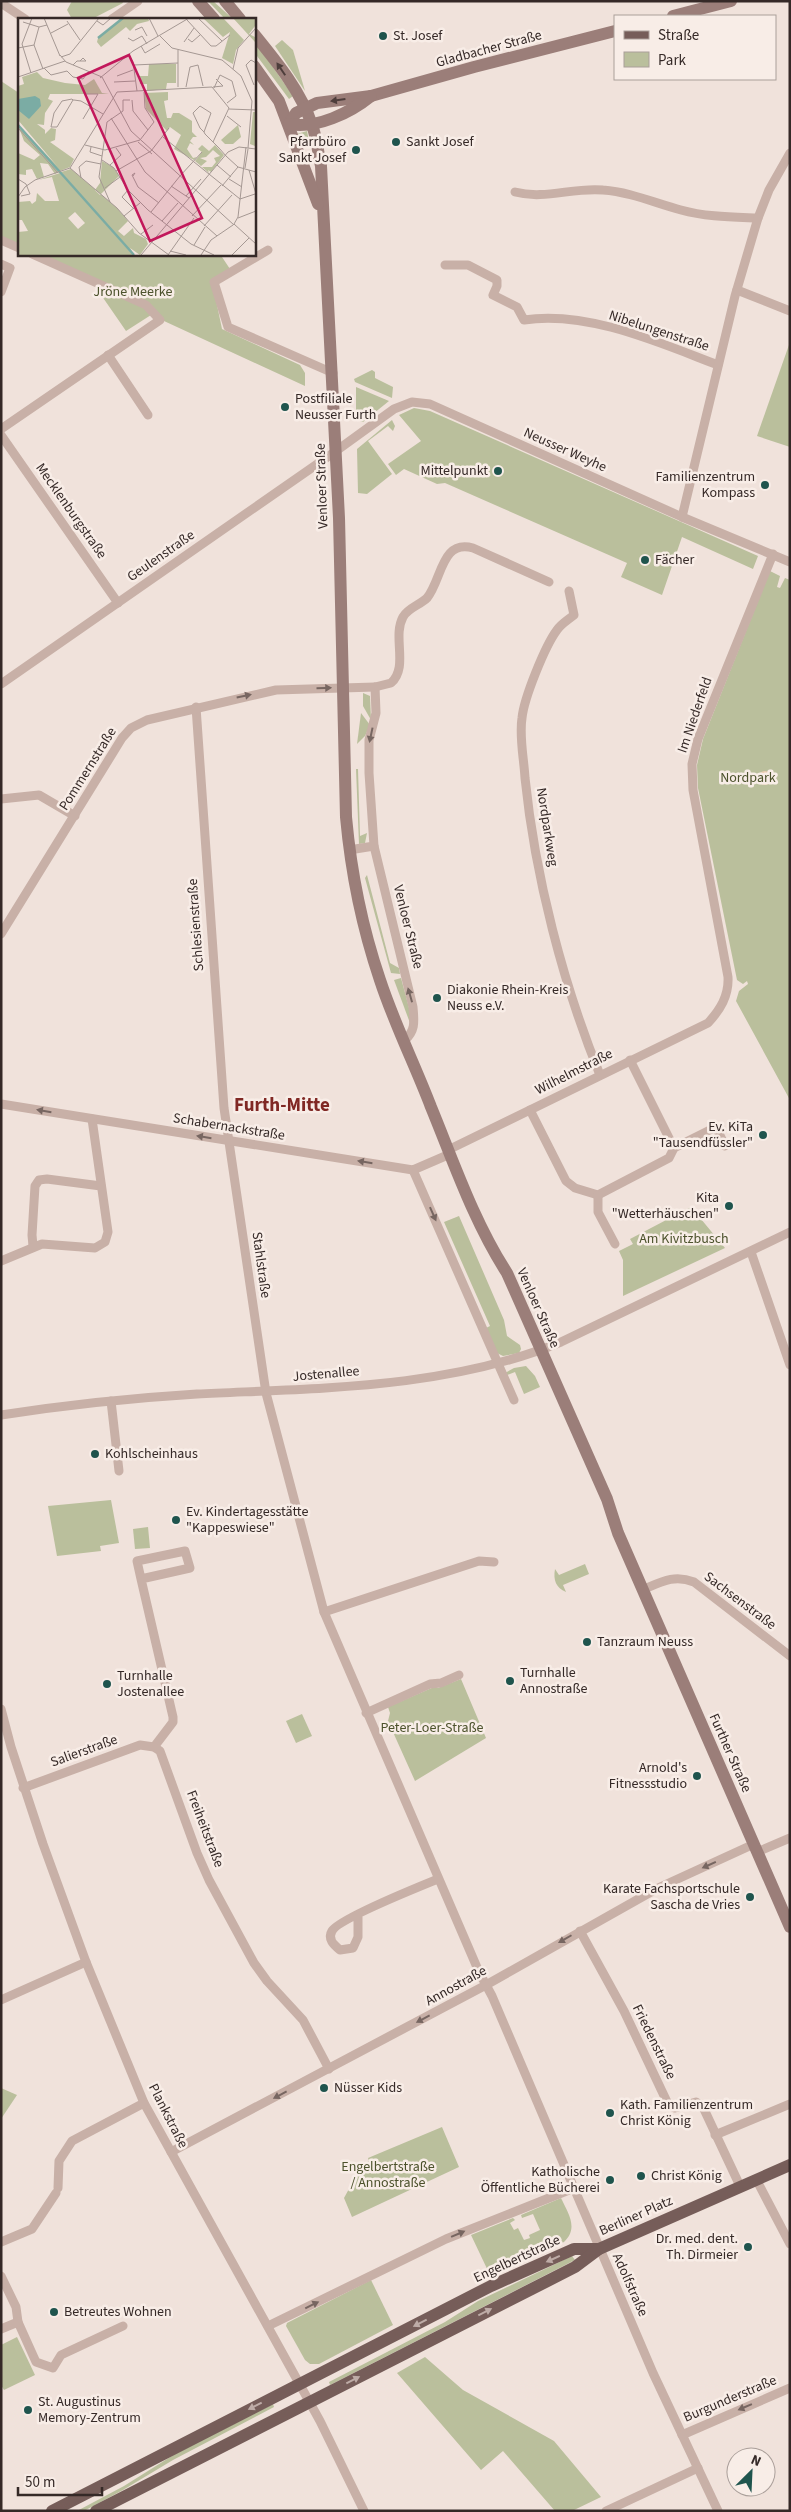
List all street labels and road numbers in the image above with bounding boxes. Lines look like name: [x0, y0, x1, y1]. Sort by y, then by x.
street label: Gladbacher Straße: [434, 25, 544, 73]
street label: Nibelungenstraße: [606, 305, 712, 357]
street label: Neusser Weyhe: [520, 423, 610, 477]
street label: Venloer Straße: [311, 443, 333, 529]
street label: Mecklenburgstraße: [30, 459, 112, 563]
street label: Geulenstraße: [123, 525, 199, 587]
street label: Im Niederfeld: [673, 674, 717, 756]
street label: Pommernstraße: [54, 723, 122, 814]
street label: Nordparkweg: [531, 786, 563, 868]
street label: Schlesienstraße: [183, 878, 209, 972]
street label: Venloer Straße: [388, 883, 428, 971]
street label: Wilhelmstraße: [532, 1044, 616, 1100]
street label: Schabernackstraße: [172, 1108, 286, 1146]
street label: Stahlstraße: [246, 1231, 276, 1299]
street label: Venloer Straße: [511, 1265, 565, 1351]
street label: Jostenallee: [292, 1361, 360, 1387]
street label: Sachsenstraße: [700, 1567, 780, 1635]
street label: Further Straße: [704, 1710, 756, 1796]
street label: Salierstraße: [48, 1730, 120, 1772]
street label: Freiheitstraße: [181, 1787, 229, 1871]
street label: Annostraße: [422, 1961, 490, 2011]
street label: Friedenstraße: [627, 2001, 681, 2083]
street label: Plankstraße: [143, 2080, 193, 2152]
street label: Berliner Platz: [596, 2191, 676, 2241]
street label: Engelbertstraße: [470, 2230, 564, 2288]
street label: Adolfstraße: [607, 2250, 653, 2320]
street label: Burgunderstraße: [680, 2370, 780, 2428]

